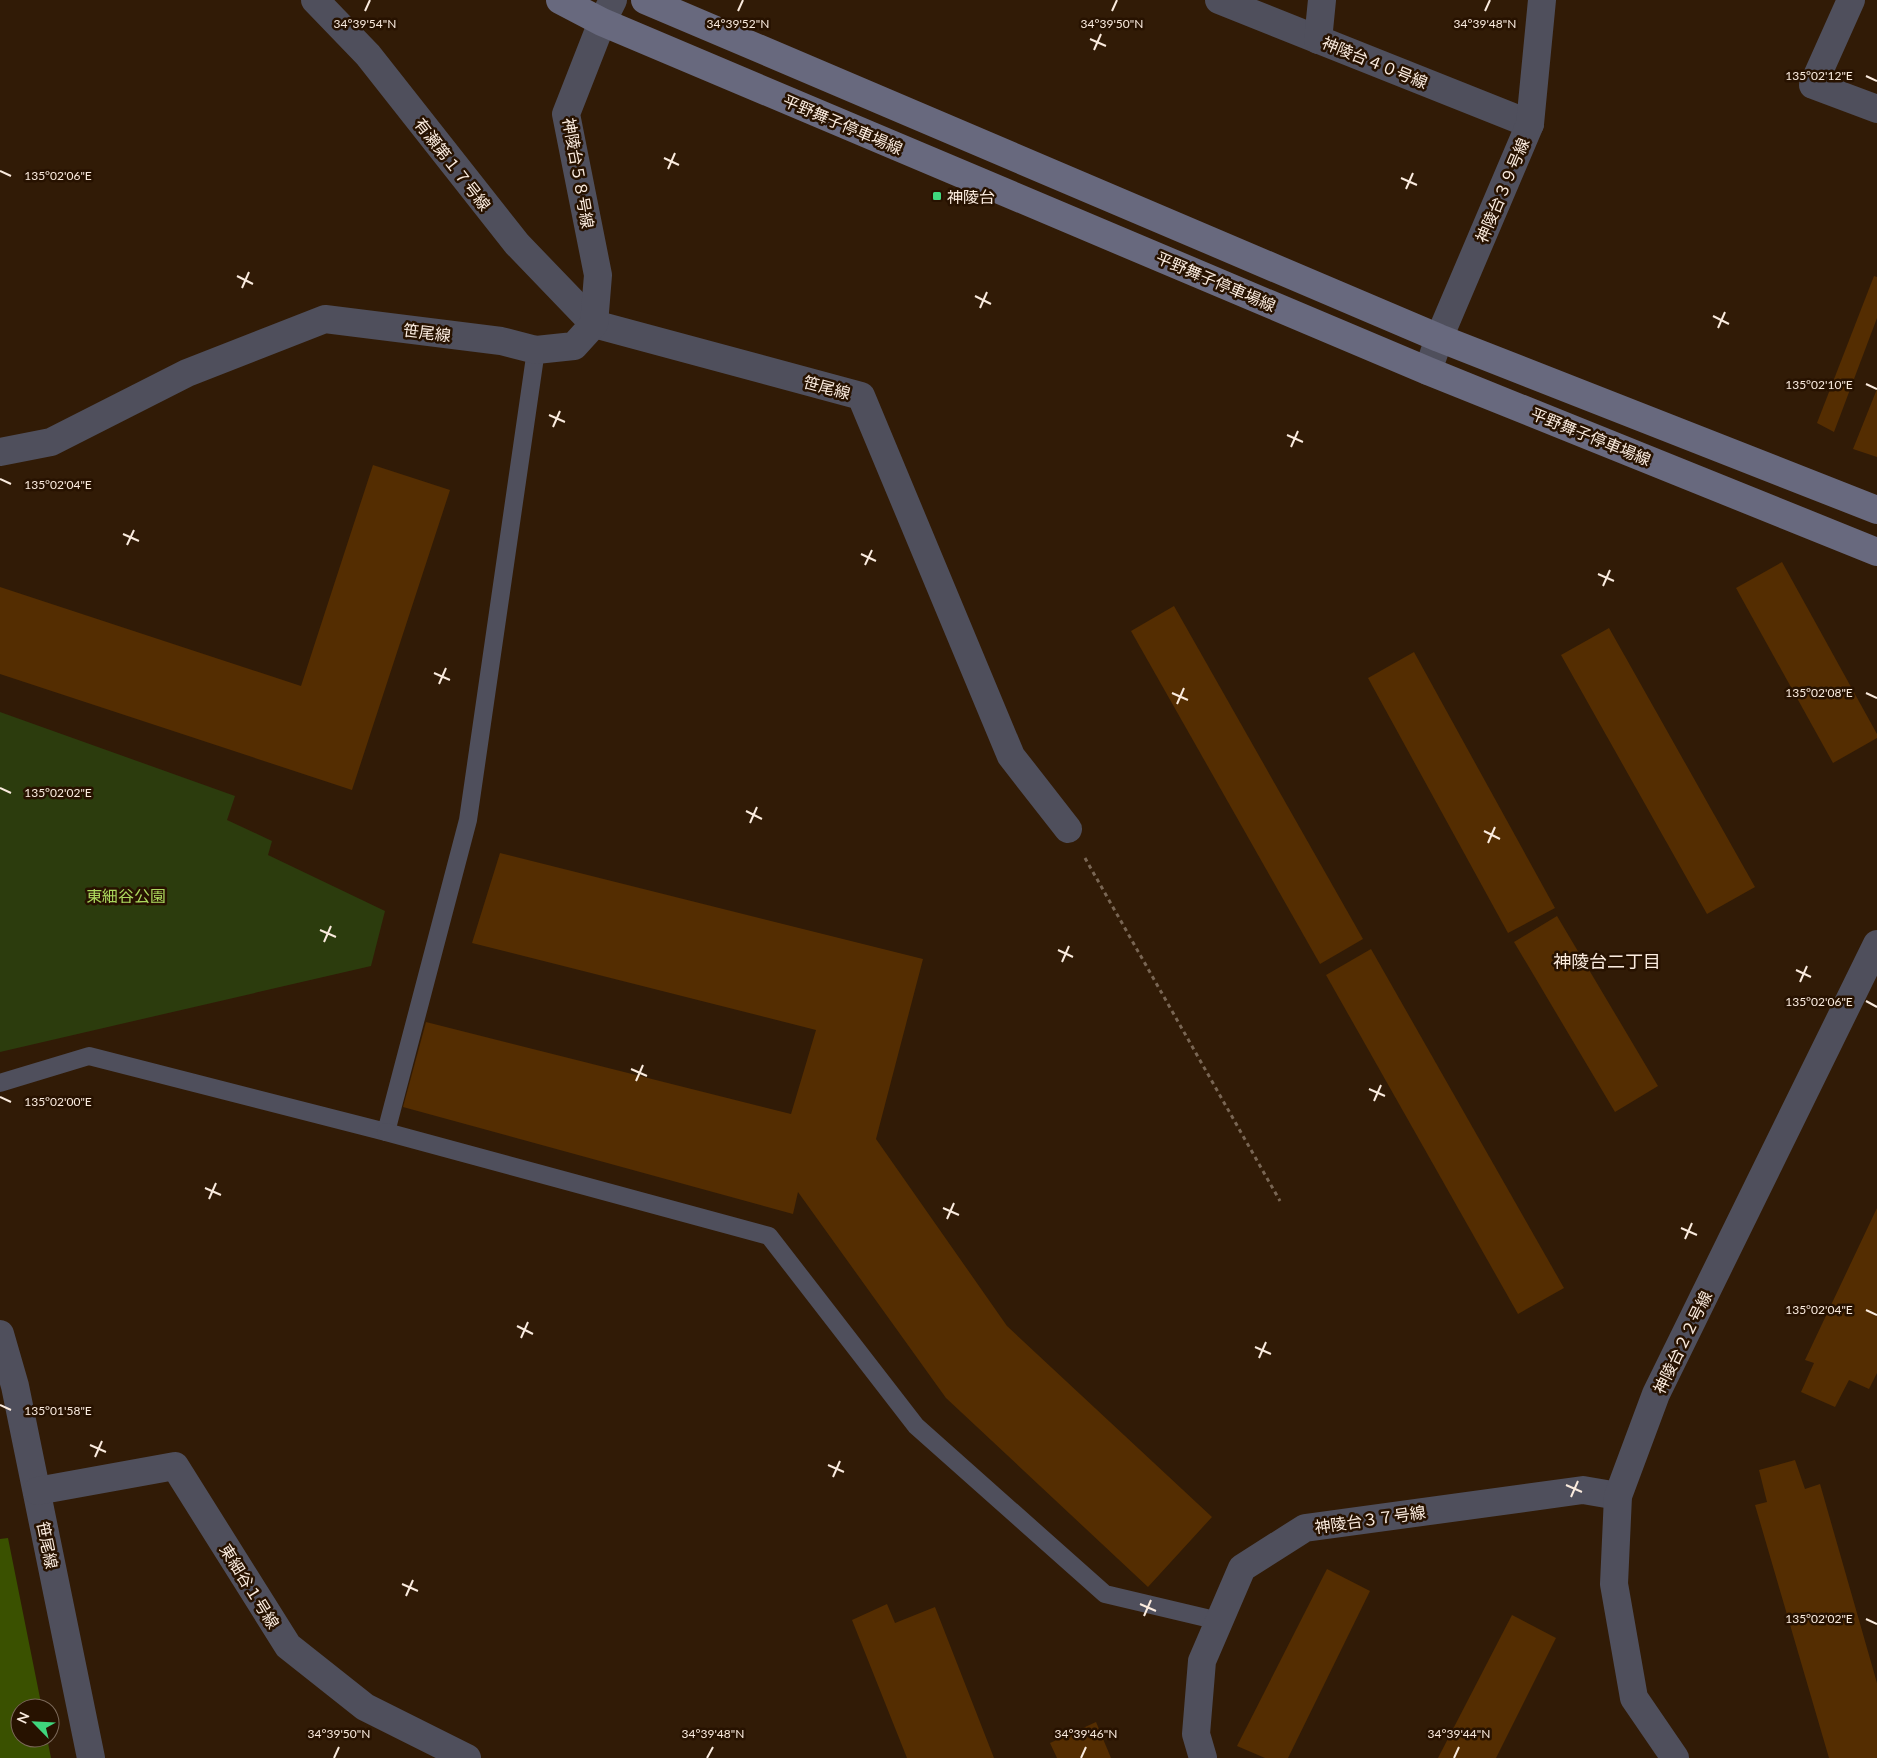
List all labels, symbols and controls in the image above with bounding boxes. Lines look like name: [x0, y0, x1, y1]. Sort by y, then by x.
text: 34°39'54"N: [334, 16, 396, 31]
text: 34°39'52"N: [707, 16, 769, 31]
text: 34°39'50"N: [1081, 16, 1143, 31]
text: 34°39'48"N: [1454, 16, 1516, 31]
street label: 神陵台４０号線: [1320, 32, 1430, 92]
text: 135°02'12"E: [1785, 68, 1853, 83]
street label: 平野舞子停車場線: [780, 90, 906, 158]
street label: 有瀬第１７号線: [411, 114, 495, 214]
street label: 神陵台５８号線: [560, 116, 598, 230]
street label: 神陵台３９号線: [1471, 135, 1533, 245]
text: 135°02'06"E: [24, 168, 92, 183]
place label: 神陵台: [947, 187, 995, 206]
marker: 神陵台: [931, 190, 943, 202]
street label: 平野舞子停車場線: [1153, 247, 1279, 315]
street label: 笹尾線: [402, 320, 452, 344]
street label: 笹尾線: [801, 372, 853, 402]
text: 135°02'10"E: [1785, 377, 1853, 392]
street label: 平野舞子停車場線: [1528, 403, 1654, 469]
text: 135°02'04"E: [24, 477, 92, 492]
text: 135°02'08"E: [1785, 685, 1853, 700]
text: 135°02'02"E: [24, 785, 92, 800]
park label: 東細谷公園: [86, 886, 166, 905]
district label: 神陵台二丁目: [1553, 950, 1661, 972]
text: 135°02'06"E: [1785, 994, 1853, 1009]
text: 135°02'00"E: [24, 1094, 92, 1109]
street label: 神陵台２２号線: [1649, 1287, 1715, 1397]
text: 135°02'04"E: [1785, 1302, 1853, 1317]
text: 135°01'58"E: [24, 1403, 92, 1418]
street label: 神陵台３７号線: [1313, 1502, 1427, 1536]
street label: 笹尾線: [34, 1520, 62, 1570]
street label: 東細谷１号線: [217, 1540, 283, 1632]
text: 135°02'02"E: [1785, 1611, 1853, 1626]
north arrow: [10, 1698, 60, 1748]
text: N: [13, 1709, 33, 1726]
text: 34°39'50"N: [308, 1726, 370, 1741]
text: 34°39'48"N: [682, 1726, 744, 1741]
text: 34°39'46"N: [1055, 1726, 1117, 1741]
text: 34°39'44"N: [1428, 1726, 1490, 1741]

